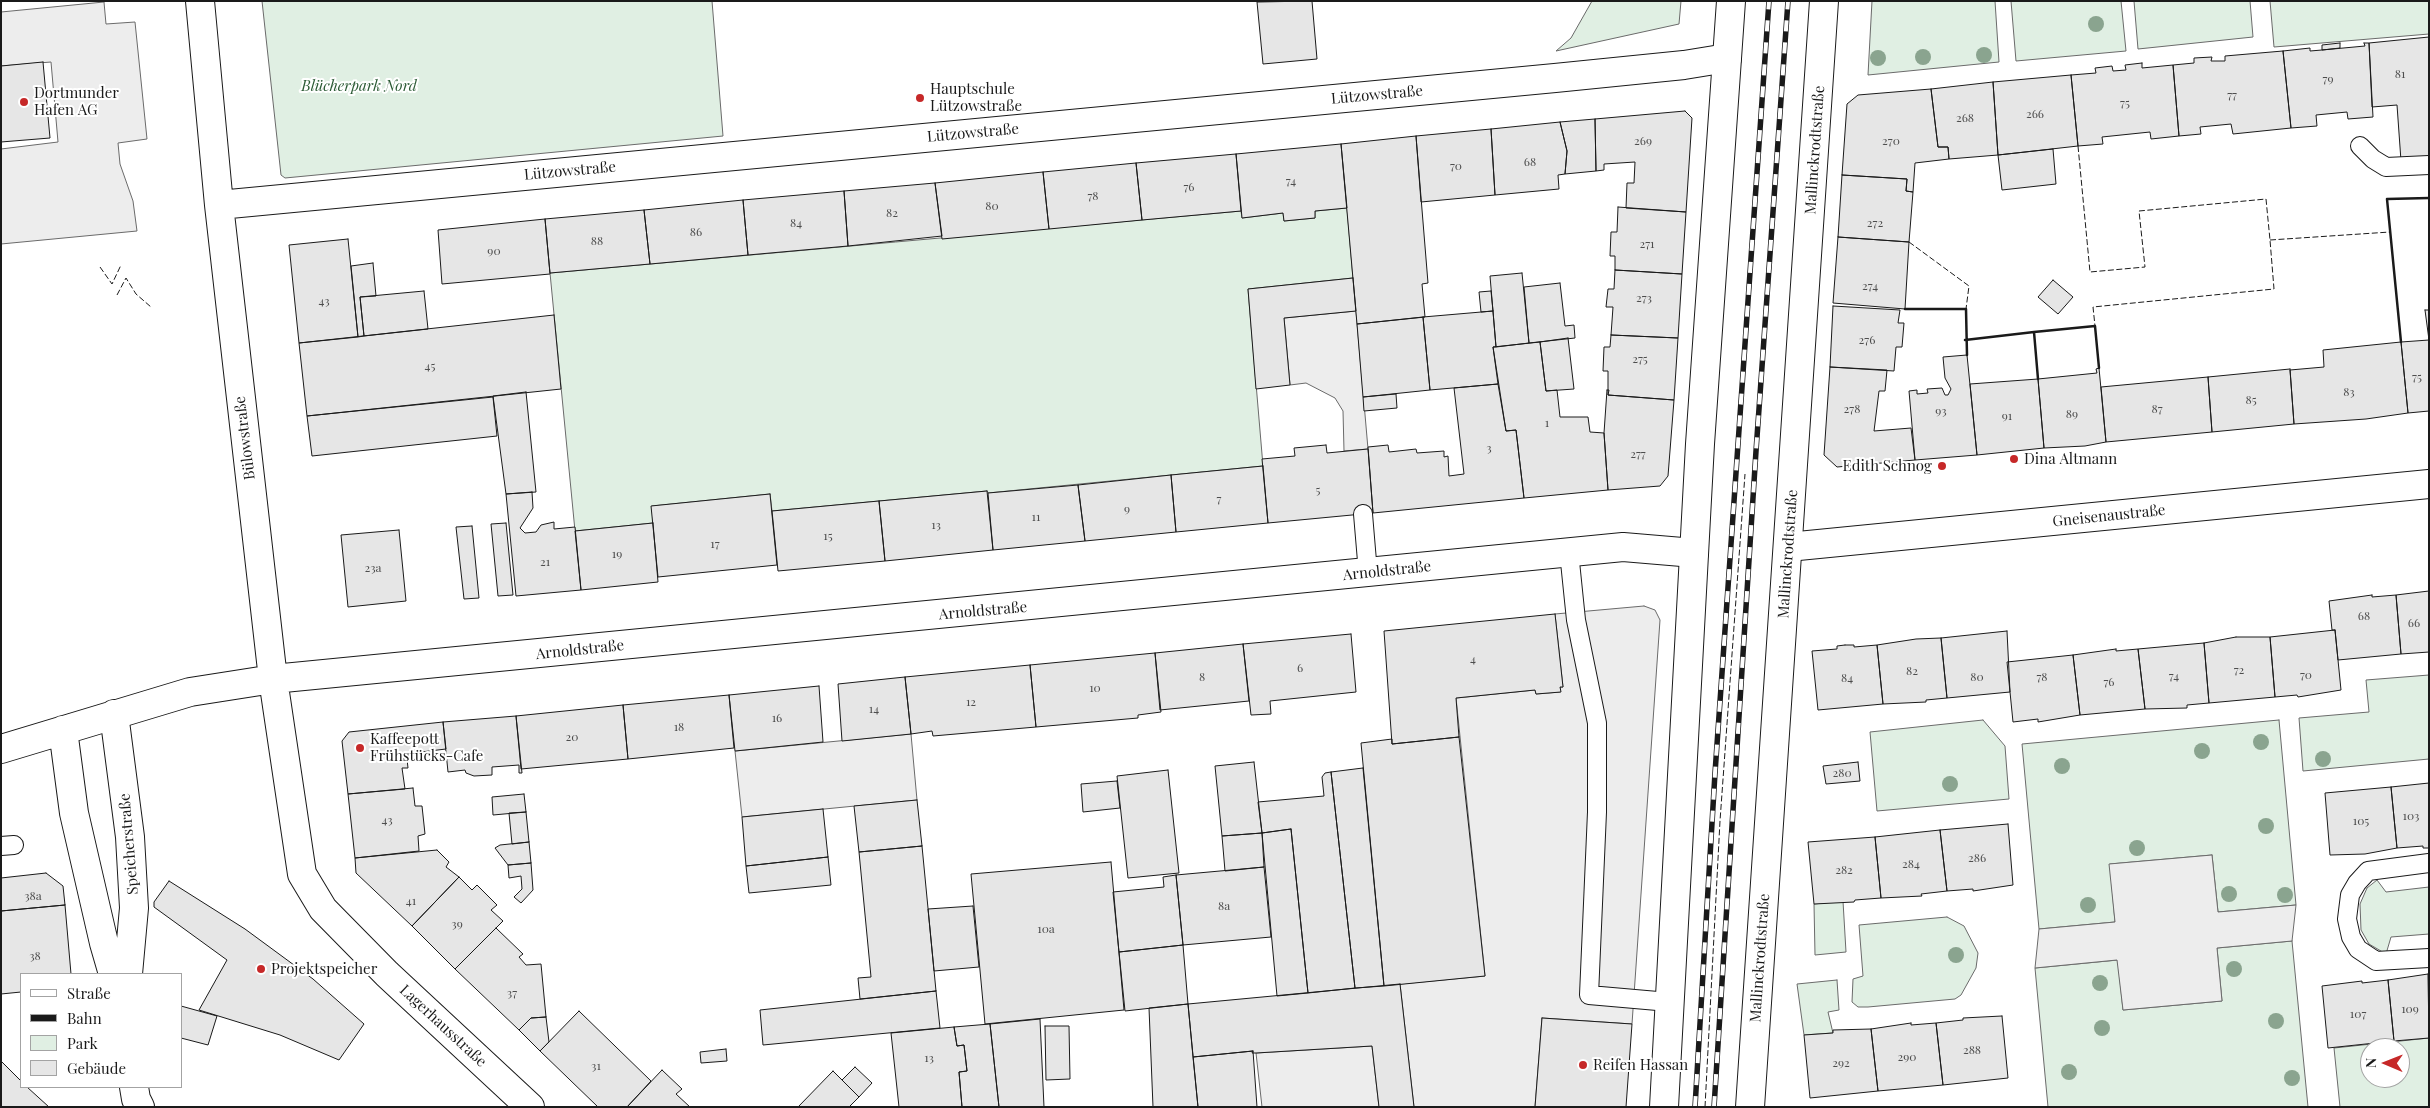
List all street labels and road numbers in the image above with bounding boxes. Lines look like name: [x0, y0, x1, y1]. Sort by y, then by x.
street label: Lützowstraße: [1330, 82, 1424, 108]
street label: Mallinckrodtstraße: [1802, 85, 1828, 215]
street label: Lützowstraße: [926, 120, 1020, 146]
street label: Lützowstraße: [523, 158, 617, 184]
street label: Bülowstraße: [231, 395, 259, 481]
street label: Mallinckrodtstraße: [1775, 489, 1801, 619]
street label: Gneisenaustraße: [2052, 501, 2166, 531]
street label: Arnoldstraße: [1342, 557, 1432, 585]
street label: Arnoldstraße: [938, 598, 1028, 624]
street label: Arnoldstraße: [535, 636, 625, 664]
street label: Speicherstraße: [116, 793, 142, 895]
street label: Mallinckrodtstraße: [1747, 893, 1773, 1023]
street label: Lagerhausstraße: [396, 981, 490, 1071]

